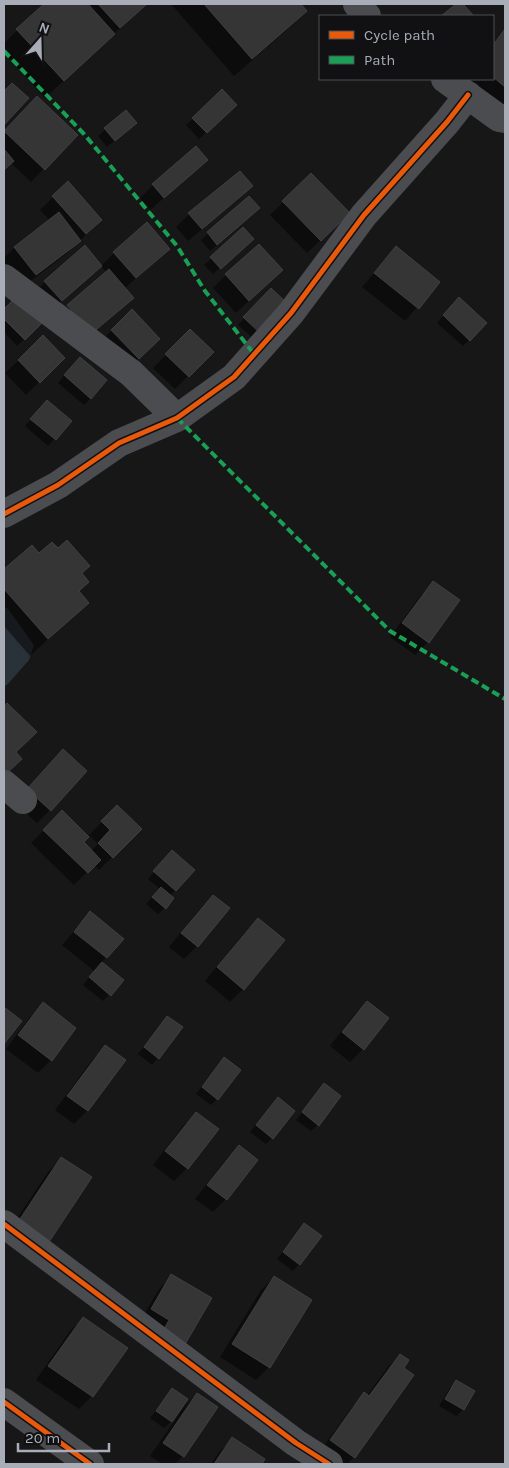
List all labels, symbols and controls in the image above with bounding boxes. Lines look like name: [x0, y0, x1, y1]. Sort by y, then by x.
north arrow: [15, 15, 65, 65]
legend: [319, 15, 494, 80]
text: N: [37, 19, 52, 38]
text: Cycle path: [364, 26, 435, 44]
text: Path: [364, 51, 395, 69]
scale bar: [18, 1420, 109, 1452]
text: 20 m: [25, 1429, 60, 1447]

